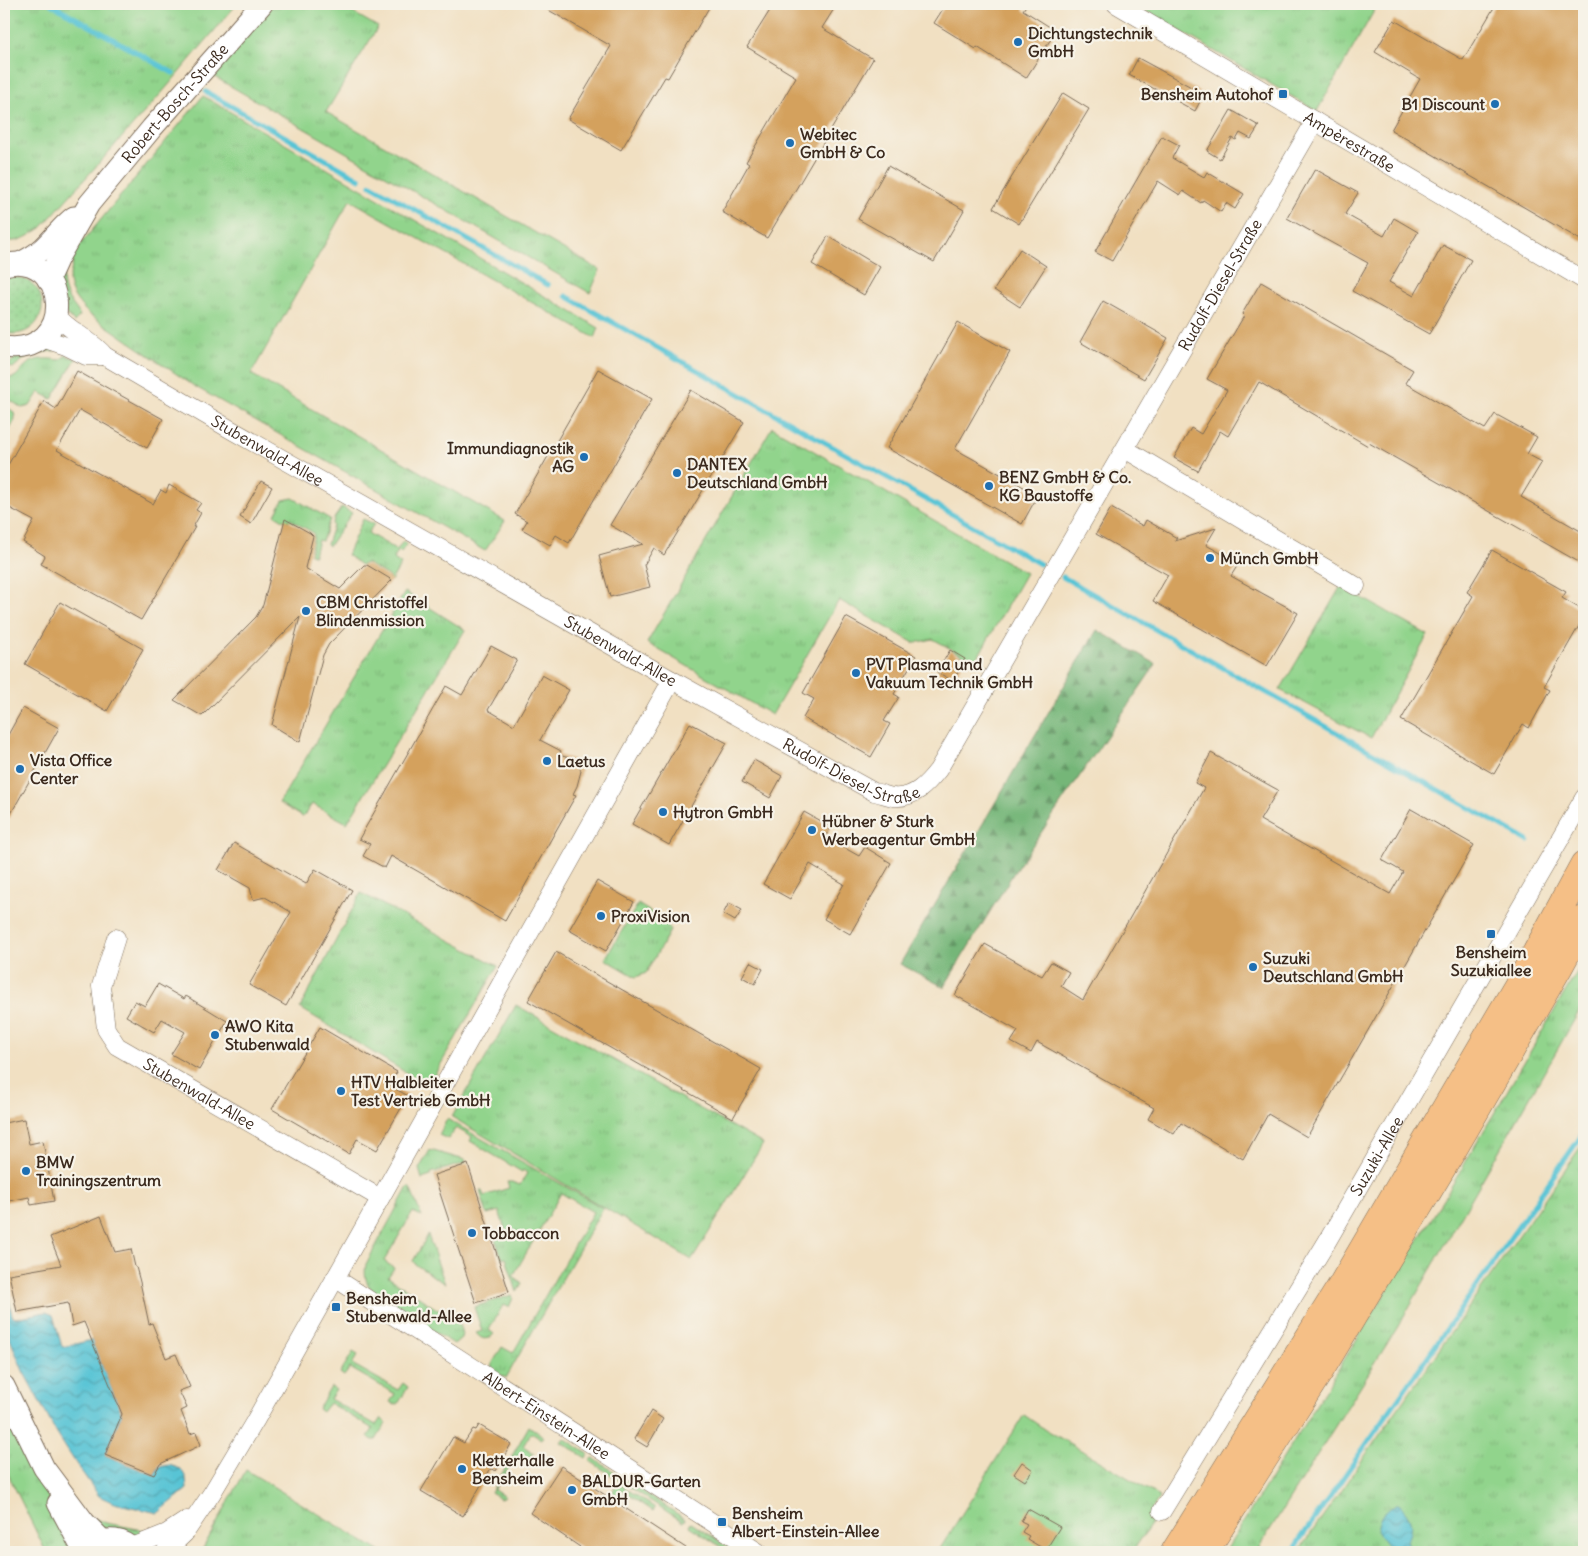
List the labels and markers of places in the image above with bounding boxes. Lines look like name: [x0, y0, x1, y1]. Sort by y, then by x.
place label: Dichtungstechnik GmbH: [1028, 23, 1153, 61]
marker: Dichtungstechnik GmbH: [1012, 36, 1024, 48]
place label: Bensheim Autohof: [1141, 84, 1274, 104]
marker: Bensheim Autohof: [1277, 88, 1289, 100]
place label: B1 Discount: [1401, 94, 1486, 114]
marker: B1 Discount: [1489, 98, 1501, 110]
place label: Webitec GmbH & Co: [800, 124, 885, 162]
marker: Webitec GmbH & Co: [784, 137, 796, 149]
place label: Immundiagnostik AG: [447, 438, 574, 476]
marker: Immundiagnostik AG: [578, 451, 590, 463]
place label: DANTEX Deutschland GmbH: [687, 454, 828, 492]
marker: DANTEX Deutschland GmbH: [671, 467, 683, 479]
place label: BENZ GmbH & Co. KG Baustoffe: [999, 467, 1131, 505]
marker: BENZ GmbH & Co. KG Baustoffe: [983, 480, 995, 492]
place label: Münch GmbH: [1220, 548, 1319, 568]
marker: Münch GmbH: [1204, 552, 1216, 564]
place label: CBM Christoffel Blindenmission: [316, 592, 428, 630]
marker: CBM Christoffel Blindenmission: [300, 605, 312, 617]
place label: PVT Plasma und Vakuum Technik GmbH: [866, 654, 1034, 692]
marker: PVT Plasma und Vakuum Technik GmbH: [850, 667, 862, 679]
place label: Vista Office Center: [30, 750, 112, 788]
place label: Laetus: [557, 751, 605, 771]
marker: Laetus: [541, 755, 553, 767]
marker: Vista Office Center: [14, 763, 26, 775]
place label: Hytron GmbH: [673, 802, 774, 823]
marker: Hytron GmbH: [657, 806, 669, 818]
place label: Hübner & Sturk Werbeagentur GmbH: [822, 811, 976, 850]
marker: Hübner & Sturk Werbeagentur GmbH: [806, 824, 818, 836]
place label: ProxiVision: [611, 906, 690, 926]
marker: ProxiVision: [595, 910, 607, 922]
marker: Bensheim Suzukiallee: [1485, 928, 1497, 940]
place label: Bensheim Suzukiallee: [1451, 942, 1532, 980]
place label: Suzuki Deutschland GmbH: [1263, 948, 1404, 986]
marker: Suzuki Deutschland GmbH: [1247, 961, 1259, 973]
place label: AWO Kita Stubenwald: [225, 1016, 310, 1054]
marker: AWO Kita Stubenwald: [209, 1029, 221, 1041]
place label: HTV Halbleiter Test Vertrieb GmbH: [351, 1072, 491, 1110]
marker: HTV Halbleiter Test Vertrieb GmbH: [335, 1085, 347, 1097]
place label: BMW Trainingszentrum: [36, 1152, 161, 1191]
marker: BMW Trainingszentrum: [20, 1165, 32, 1177]
place label: Tobbaccon: [482, 1223, 559, 1243]
marker: Tobbaccon: [466, 1227, 478, 1239]
place label: Bensheim Stubenwald-Allee: [346, 1288, 472, 1326]
marker: Bensheim Stubenwald-Allee: [330, 1301, 342, 1313]
place label: Kletterhalle Bensheim: [472, 1450, 554, 1488]
marker: Kletterhalle Bensheim: [456, 1463, 468, 1475]
place label: BALDUR-Garten GmbH: [582, 1471, 701, 1509]
marker: BALDUR-Garten GmbH: [566, 1484, 578, 1496]
place label: Bensheim Albert-Einstein-Allee: [732, 1503, 880, 1541]
marker: Bensheim Albert-Einstein-Allee: [716, 1516, 728, 1528]

